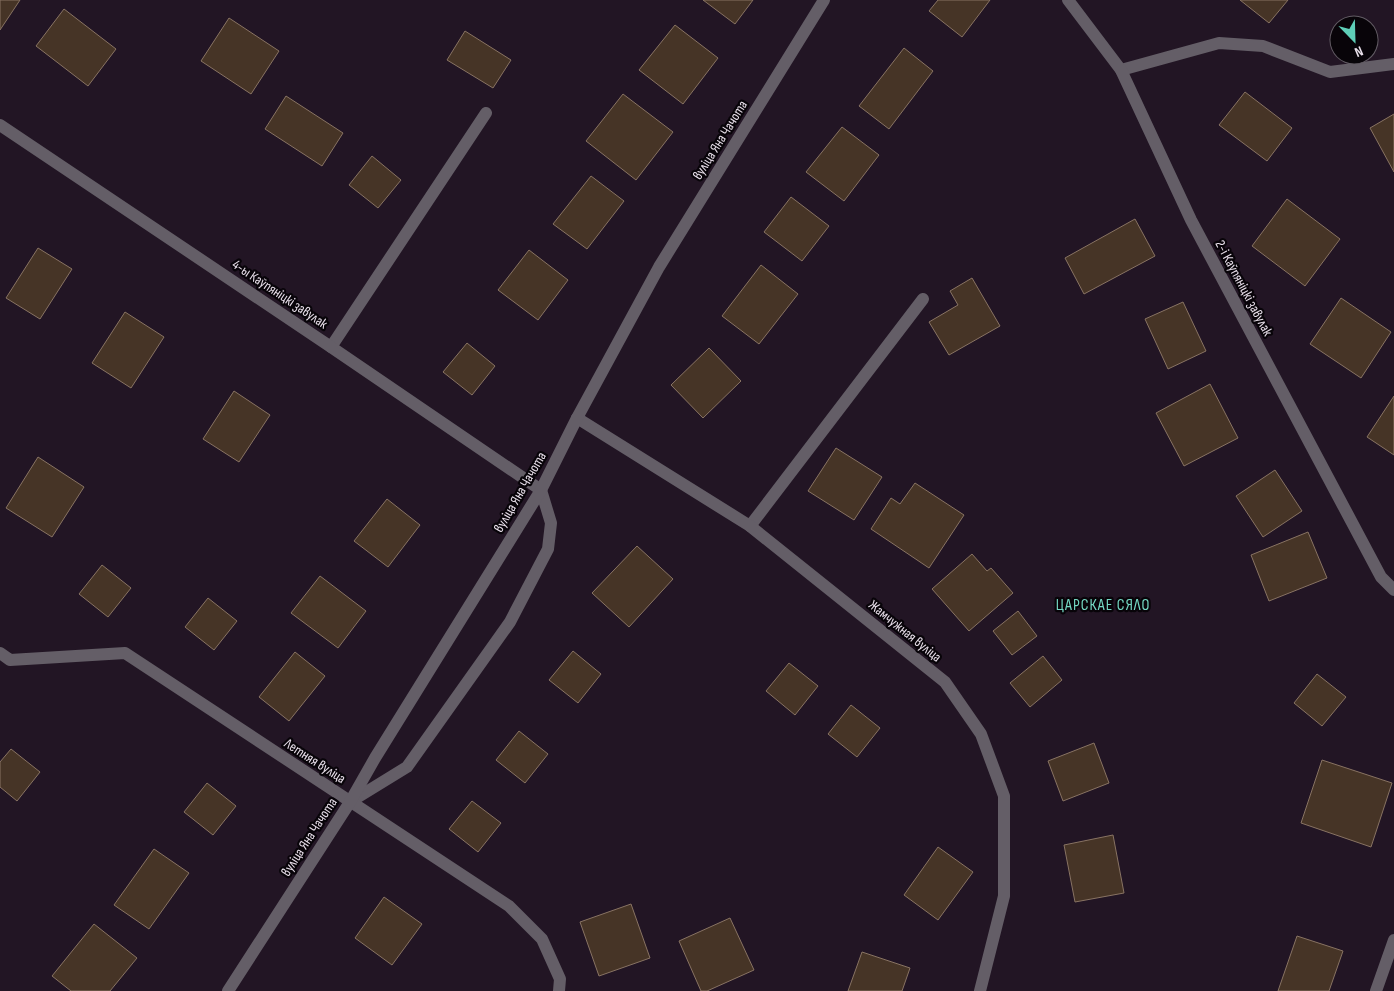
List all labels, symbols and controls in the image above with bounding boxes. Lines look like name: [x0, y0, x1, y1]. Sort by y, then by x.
north arrow: [1329, 15, 1379, 65]
text: N: [1352, 42, 1366, 61]
street label: вуліца Яна Чачота: [689, 97, 751, 183]
street label: 2-і Каўпяніцкі завулак: [1212, 237, 1277, 339]
street label: 4-ы Каўпяніцкі завулак: [229, 256, 332, 333]
street label: вуліца Яна Чачота: [490, 449, 550, 535]
street label: Жамчужная вуліца: [865, 596, 945, 666]
district label: ЦАРСКАЕ СЯЛО: [1056, 596, 1150, 615]
street label: Летняя вуліца: [280, 734, 349, 787]
street label: вуліца Яна Чачота: [277, 795, 341, 879]

